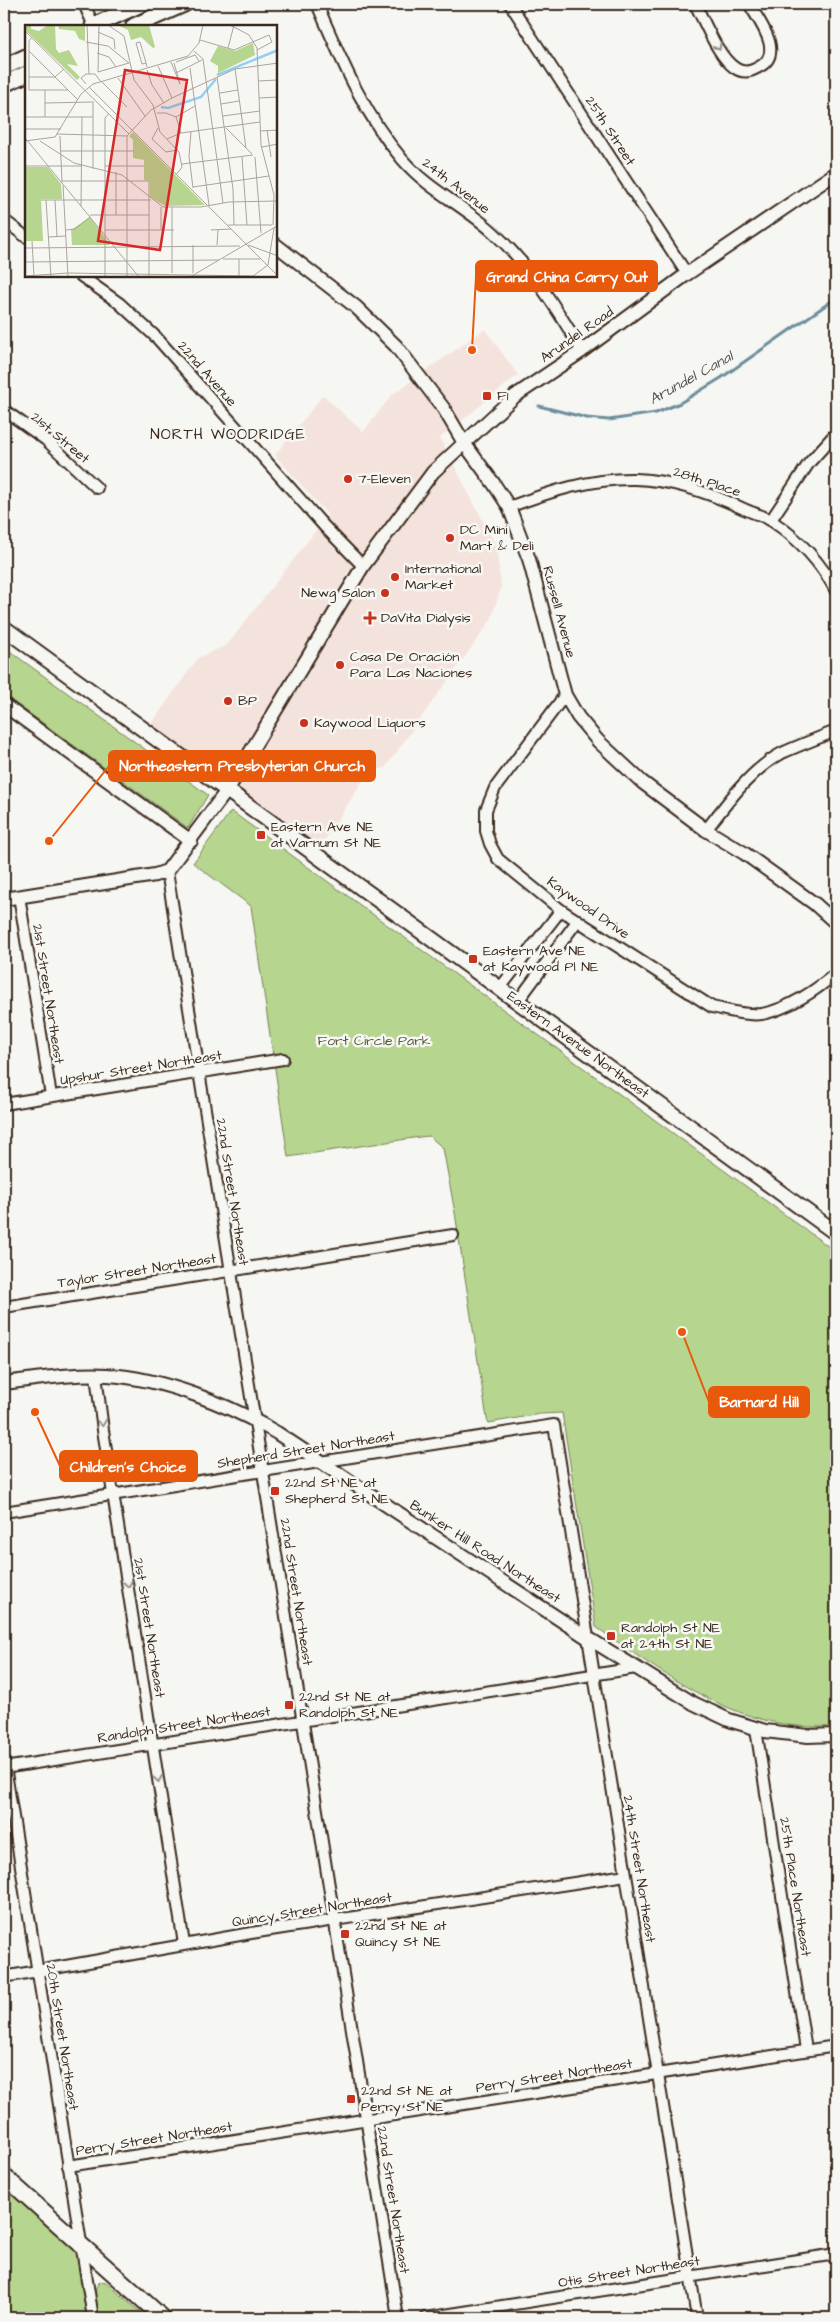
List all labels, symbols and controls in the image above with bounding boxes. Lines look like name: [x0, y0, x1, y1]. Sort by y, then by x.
inset map: [25, 25, 278, 278]
one-way arrow: [712, 41, 722, 50]
street label: 25th Street: [580, 92, 640, 170]
street label: 24th Avenue: [418, 153, 494, 219]
callout: Grand China Carry Out: [476, 261, 657, 291]
text: Grand China Carry Out: [486, 267, 649, 289]
street label: Arundel Road: [536, 302, 618, 368]
street label: 22nd Avenue: [173, 337, 241, 412]
water label: Arundel Canal: [645, 345, 738, 410]
place label: F1: [497, 386, 509, 406]
marker: F1: [481, 390, 493, 402]
street label: 21st Street: [26, 407, 94, 469]
district label: NORTH WOODRIDGE: [150, 424, 306, 445]
street label: 28th Place: [671, 462, 744, 502]
place label: 7-Eleven: [358, 469, 411, 489]
marker: 7-Eleven: [342, 473, 354, 485]
place label: DC Mini Mart & Deli: [460, 520, 534, 556]
marker: DC Mini Mart & Deli: [444, 532, 456, 544]
place label: International Market: [405, 559, 481, 595]
street label: Russell Avenue: [537, 564, 581, 660]
marker: International Market: [389, 571, 401, 583]
place label: Newg Salon: [301, 583, 375, 603]
marker: Newg Salon: [379, 587, 391, 599]
place label: DaVita Dialysis: [381, 608, 471, 628]
marker: DaVita Dialysis: [363, 611, 377, 625]
place label: Casa De Oración Para Las Naciones: [350, 647, 472, 683]
marker: Casa De Oración Para Las Naciones: [334, 659, 346, 671]
place label: BP: [238, 691, 257, 711]
marker: BP: [222, 695, 234, 707]
place label: Kaywood Liquors: [314, 713, 426, 733]
marker: Kaywood Liquors: [298, 717, 310, 729]
callout: Northeastern Presbyterian Church: [109, 751, 375, 781]
text: Northeastern Presbyterian Church: [119, 756, 365, 778]
place label: Eastern Ave NE at Varnum St NE: [271, 817, 382, 853]
marker: Eastern Ave NE at Varnum St NE: [255, 829, 267, 841]
street label: Kaywood Drive: [543, 872, 634, 944]
street label: 21st Street Northeast: [27, 923, 69, 1066]
place label: Eastern Ave NE at Kaywood Pl NE: [483, 941, 599, 977]
marker: Eastern Ave NE at Kaywood Pl NE: [467, 953, 479, 965]
street label: Eastern Avenue Northeast: [503, 987, 654, 1104]
park label: Fort Circle Park: [318, 1031, 431, 1051]
street label: Upshur Street Northeast: [59, 1045, 223, 1091]
street label: 22nd Street Northeast: [210, 1117, 254, 1267]
street label: Taylor Street Northeast: [56, 1249, 218, 1293]
callout: Barnard Hill: [709, 1387, 809, 1417]
text: Barnard Hill: [719, 1392, 800, 1413]
one-way arrow: [96, 1420, 107, 1428]
street label: Shepherd Street Northeast: [216, 1426, 397, 1474]
callout: Children’s Choice: [60, 1451, 197, 1481]
text: Children’s Choice: [70, 1457, 186, 1478]
place label: 22nd St NE at Shepherd St NE: [285, 1473, 389, 1509]
marker: 22nd St NE at Shepherd St NE: [269, 1485, 281, 1497]
street label: Bunker Hill Road Northeast: [406, 1496, 565, 1609]
street label: 22nd Street Northeast: [274, 1517, 318, 1667]
street label: 21st Street Northeast: [128, 1557, 170, 1700]
one-way arrow: [122, 1580, 133, 1588]
place label: Randolph St NE at 24th St NE: [621, 1618, 721, 1654]
marker: Randolph St NE at 24th St NE: [605, 1630, 617, 1642]
place label: 22nd St NE at Randolph St NE: [299, 1687, 399, 1723]
marker: 22nd St NE at Randolph St NE: [283, 1699, 295, 1711]
street label: Randolph Street Northeast: [96, 1701, 272, 1749]
one-way arrow: [153, 1775, 163, 1783]
street label: 24th Street Northeast: [617, 1794, 661, 1944]
street label: 25th Place Northeast: [774, 1816, 816, 1958]
street label: Quincy Street Northeast: [231, 1887, 394, 1933]
place label: 22nd St NE at Quincy St NE: [355, 1916, 447, 1952]
marker: 22nd St NE at Quincy St NE: [339, 1928, 351, 1940]
street label: 20th Street Northeast: [41, 1962, 84, 2112]
street label: Perry Street Northeast: [474, 2054, 634, 2098]
place label: 22nd St NE at Perry St NE: [361, 2081, 453, 2117]
marker: 22nd St NE at Perry St NE: [345, 2093, 357, 2105]
street label: Perry Street Northeast: [74, 2117, 234, 2161]
street label: 22nd Street Northeast: [371, 2125, 415, 2275]
street label: Otis Street Northeast: [557, 2251, 701, 2293]

